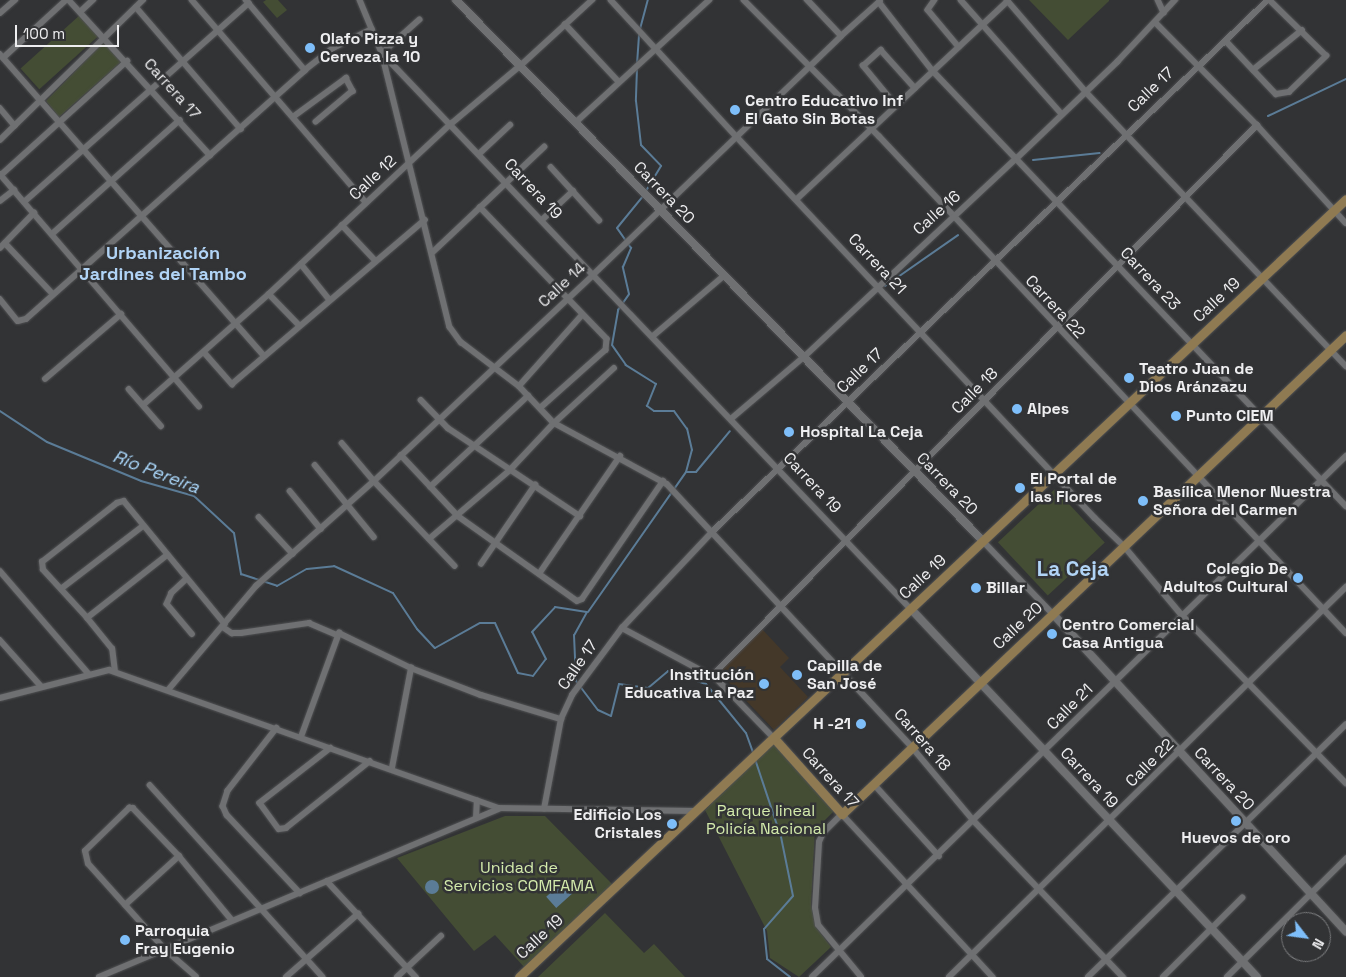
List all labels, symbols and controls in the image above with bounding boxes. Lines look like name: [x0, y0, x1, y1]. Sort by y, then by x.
scale bar: [18, 15, 121, 47]
text: 100 m: [23, 24, 65, 43]
place label: Olafo Pizza y Cerveza la 10: [320, 29, 420, 67]
marker: Olafo Pizza y Cerveza la 10: [304, 42, 316, 54]
street label: Carrera 17: [140, 55, 204, 123]
street label: Calle 17: [1124, 63, 1178, 117]
place label: Centro Educativo Inf El Gato Sin Botas: [745, 91, 903, 129]
marker: Centro Educativo Inf El Gato Sin Botas: [729, 104, 741, 116]
street label: Calle 12: [346, 151, 400, 205]
street label: Carrera 19: [500, 155, 566, 223]
street label: Carrera 20: [629, 158, 699, 228]
street label: Calle 16: [909, 187, 965, 239]
street label: Carrera 21: [844, 230, 910, 298]
district label: Urbanización Jardines del Tambo: [79, 243, 247, 286]
street label: Carrera 23: [1116, 244, 1184, 314]
street label: Calle 14: [534, 258, 590, 312]
street label: Carrera 22: [1021, 272, 1089, 342]
street label: Calle 19: [1189, 273, 1245, 327]
street label: Calle 17: [833, 344, 887, 398]
place label: Teatro Juan de Dios Aránzazu: [1139, 359, 1254, 397]
street label: Calle 18: [948, 364, 1002, 418]
marker: Teatro Juan de Dios Aránzazu: [1123, 372, 1135, 384]
place label: Alpes: [1027, 399, 1069, 419]
marker: Alpes: [1011, 403, 1023, 415]
place label: Punto CIEM: [1186, 406, 1274, 426]
marker: Punto CIEM: [1170, 410, 1182, 422]
place label: Hospital La Ceja: [800, 422, 923, 442]
marker: Hospital La Ceja: [782, 425, 796, 439]
water label: Río Pereira: [110, 446, 202, 498]
street label: Carrera 19: [779, 449, 845, 517]
street label: Carrera 20: [912, 449, 982, 519]
place label: El Portal de las Flores: [1030, 469, 1117, 507]
marker: El Portal de las Flores: [1014, 482, 1026, 494]
place label: Basílica Menor Nuestra Señora del Carmen: [1153, 482, 1331, 520]
marker: Basílica Menor Nuestra Señora del Carmen: [1137, 495, 1149, 507]
street label: Calle 19: [895, 550, 951, 604]
district label: La Ceja: [1037, 556, 1109, 582]
place label: Colegio De Adultos Cultural: [1163, 559, 1288, 597]
marker: Colegio De Adultos Cultural: [1292, 572, 1304, 584]
place label: Billar: [986, 578, 1025, 598]
marker: Billar: [970, 582, 982, 594]
street label: Calle 20: [989, 598, 1047, 654]
place label: Centro Comercial Casa Antigua: [1062, 615, 1195, 653]
marker: Centro Comercial Casa Antigua: [1046, 628, 1058, 640]
street label: Calle 17: [554, 636, 602, 694]
place label: Capilla de San José: [807, 656, 882, 694]
place label: Institución Educativa La Paz: [625, 665, 754, 703]
marker: Capilla de San José: [791, 669, 803, 681]
marker: Institución Educativa La Paz: [758, 678, 770, 690]
street label: Calle 21: [1043, 680, 1097, 734]
street label: Carrera 18: [890, 705, 954, 775]
place label: H -21: [813, 714, 851, 734]
marker: H -21: [855, 718, 867, 730]
street label: Calle 22: [1122, 735, 1178, 791]
street label: Carrera 20: [1190, 743, 1258, 815]
street label: Carrera 17: [798, 744, 862, 812]
street label: Carrera 19: [1056, 744, 1122, 812]
park label: Parque lineal Policía Nacional: [706, 801, 826, 839]
place label: Edificio Los Cristales: [574, 805, 662, 843]
marker: Huevos de oro: [1230, 815, 1242, 827]
marker: Edificio Los Cristales: [666, 818, 678, 830]
place label: Huevos de oro: [1181, 828, 1291, 848]
park label: Unidad de Servicios COMFAMA: [444, 858, 594, 896]
street label: Calle 19: [512, 910, 568, 964]
north arrow: [1281, 912, 1331, 962]
place label: Parroquia Fray Eugenio: [135, 921, 235, 959]
marker: Parroquia Fray Eugenio: [119, 934, 131, 946]
text: N: [1308, 935, 1328, 953]

